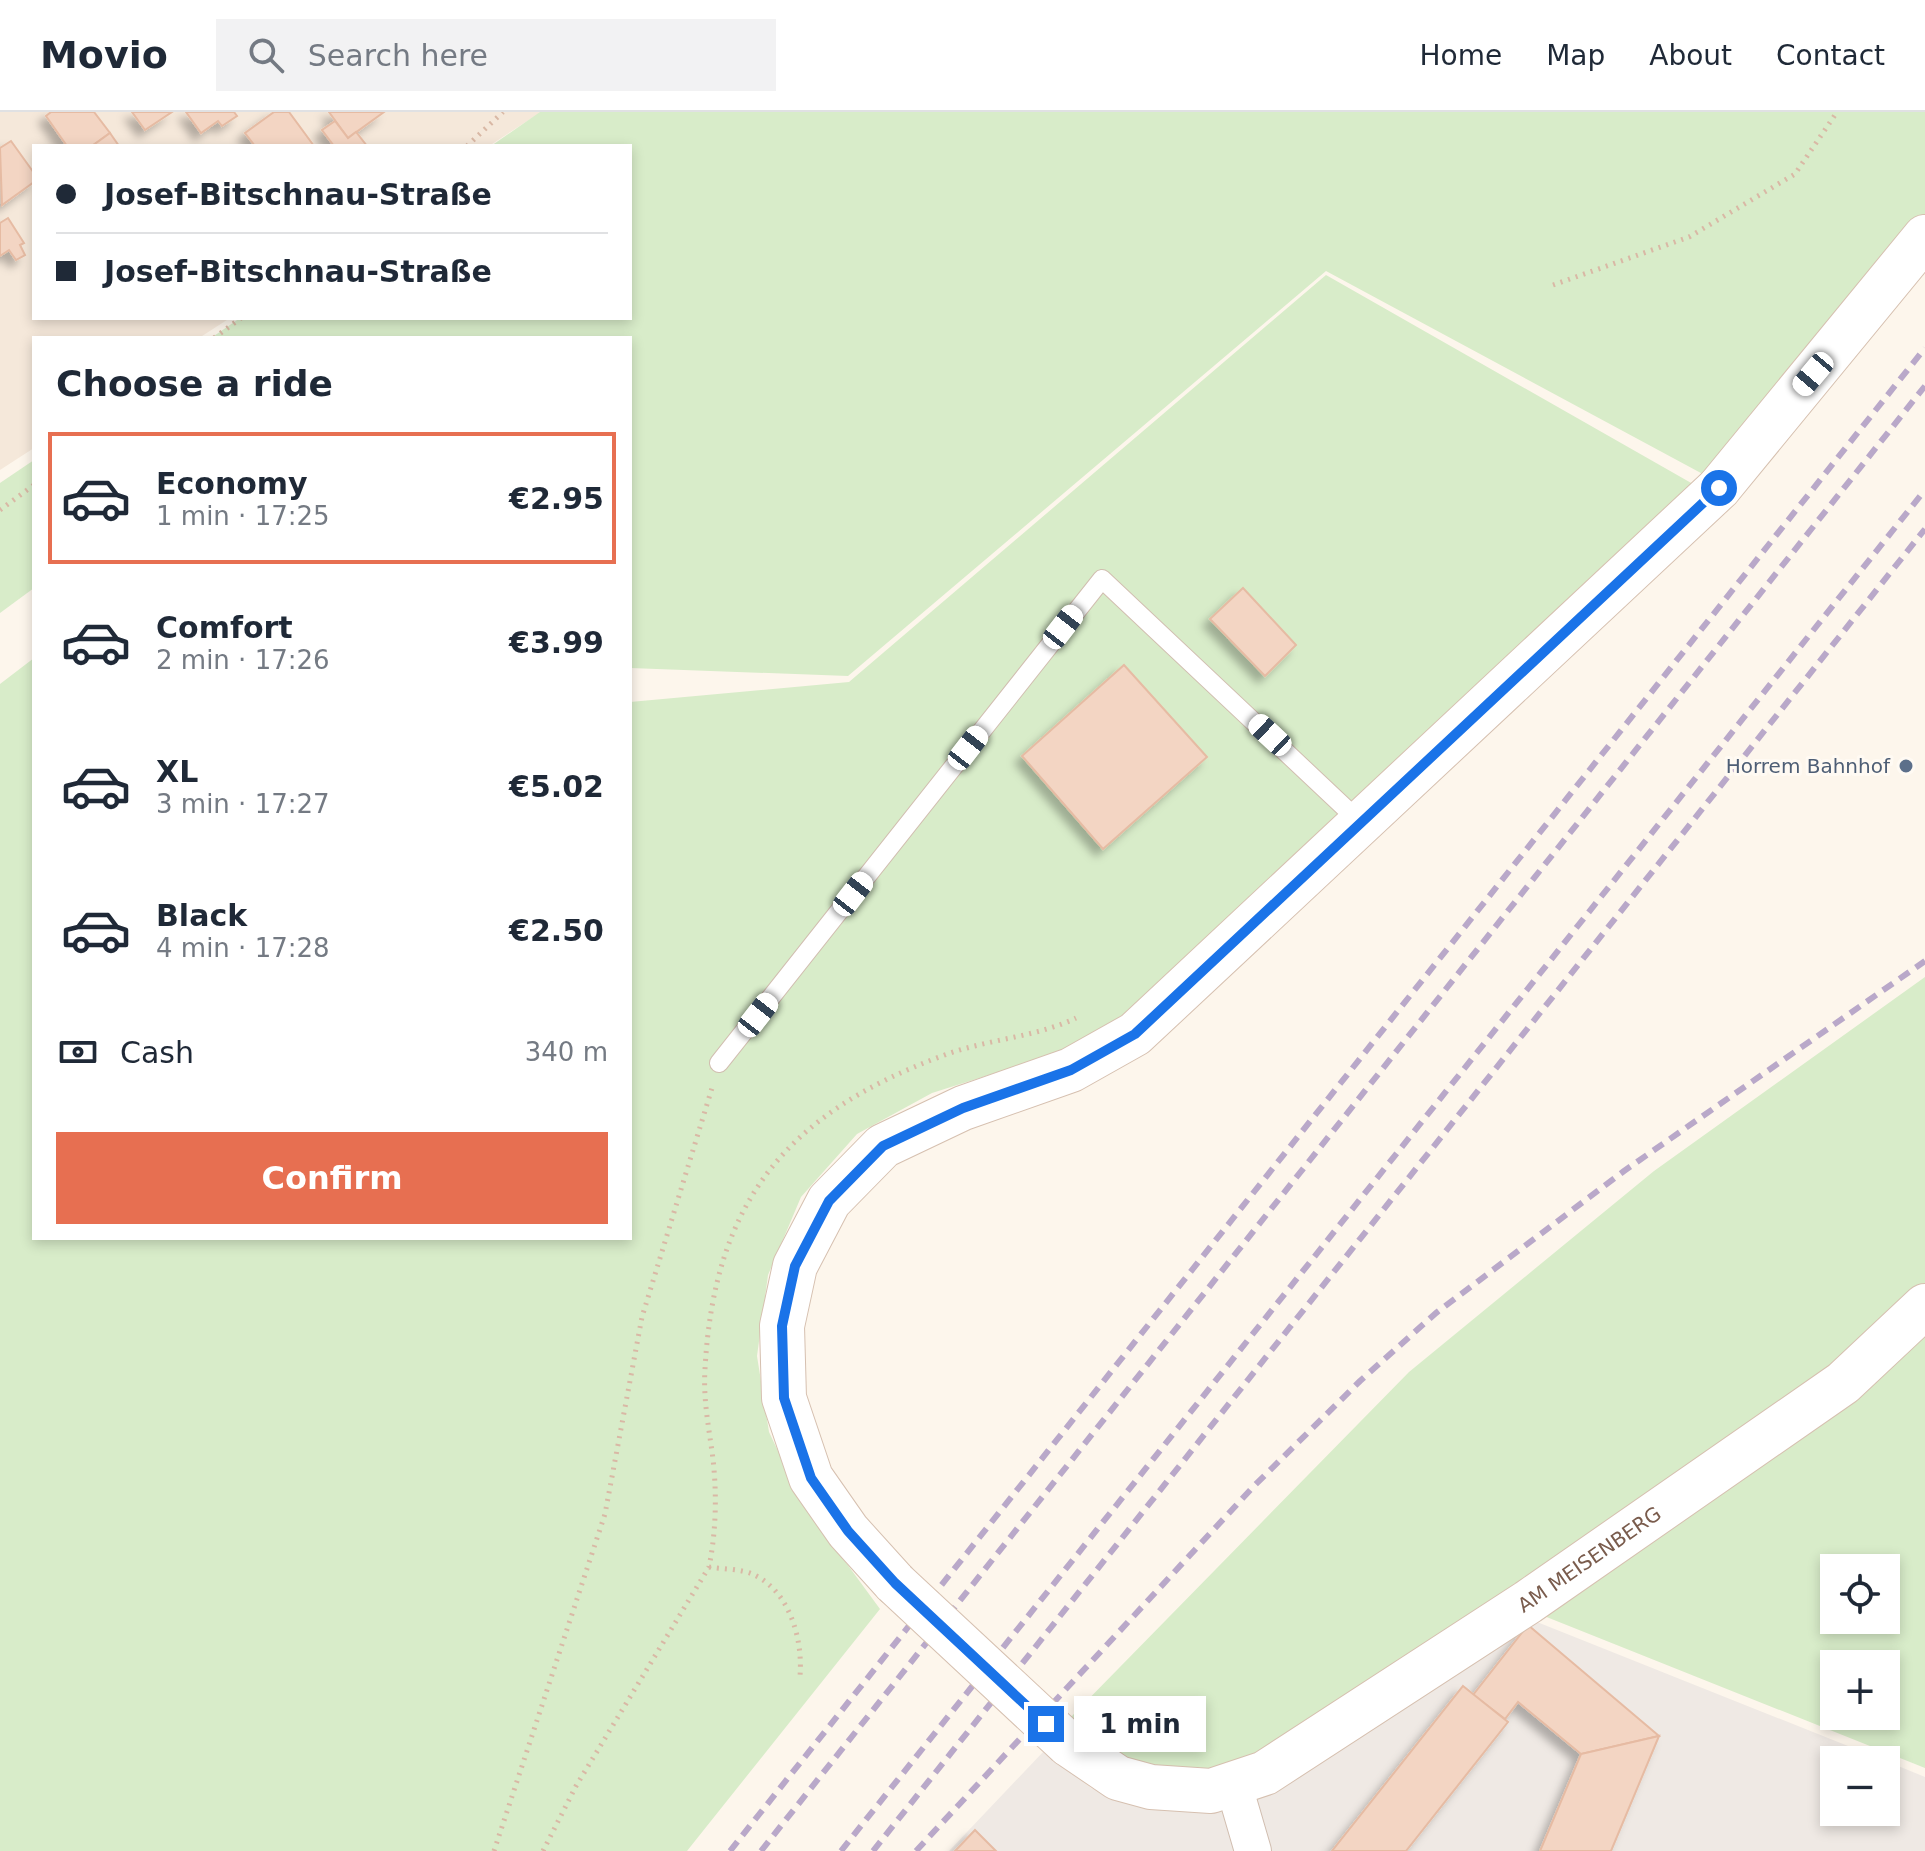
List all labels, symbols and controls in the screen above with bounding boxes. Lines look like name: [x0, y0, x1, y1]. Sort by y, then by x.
search box: [216, 19, 776, 91]
text: Movio: [40, 33, 168, 77]
icon: search: [244, 33, 288, 77]
text: Search here: [308, 38, 488, 73]
text: Home: [1419, 39, 1502, 72]
text: Map: [1546, 39, 1605, 72]
text: About: [1649, 39, 1732, 72]
text: Contact: [1776, 39, 1885, 72]
text: Josef-Bitschnau-Straße: [104, 177, 492, 212]
text: Josef-Bitschnau-Straße: [104, 254, 492, 289]
car: [1788, 348, 1838, 400]
text: Choose a ride: [56, 363, 333, 404]
icon: car: [60, 462, 132, 534]
text: Economy: [156, 466, 308, 501]
route start: [1701, 470, 1737, 506]
text: €2.95: [509, 481, 604, 516]
text: 1 min · 17:25: [156, 501, 330, 531]
car: [1039, 601, 1087, 653]
icon: car: [60, 606, 132, 678]
text: Comfort: [156, 610, 293, 645]
text: €3.99: [509, 625, 604, 660]
text: 2 min · 17:26: [156, 645, 330, 675]
car: [1244, 710, 1296, 760]
car: [944, 722, 992, 774]
icon: car: [60, 750, 132, 822]
text: XL: [156, 754, 198, 789]
place label: Horrem Bahnhof: [1726, 754, 1891, 778]
marker: Horrem Bahnhof: [1897, 757, 1915, 775]
text: €5.02: [509, 769, 604, 804]
text: 3 min · 17:27: [156, 789, 330, 819]
car: [829, 868, 877, 920]
icon: car: [60, 894, 132, 966]
text: Black: [156, 898, 247, 933]
text: €2.50: [509, 913, 604, 948]
text: 4 min · 17:28: [156, 933, 330, 963]
car: [734, 989, 782, 1041]
icon: cash: [56, 1030, 100, 1074]
text: Cash: [120, 1035, 194, 1070]
text: 340 m: [525, 1037, 608, 1067]
button: Confirm: [56, 1132, 608, 1224]
street label: AM MEISENBERG: [1513, 1501, 1666, 1618]
map controls: [1820, 1554, 1900, 1826]
button: locate: [1820, 1554, 1900, 1634]
button: +: [1820, 1650, 1900, 1730]
callout: 1 min: [1074, 1696, 1206, 1752]
route end: [1028, 1706, 1064, 1742]
text: 1 min: [1099, 1709, 1181, 1739]
button: −: [1820, 1746, 1900, 1826]

